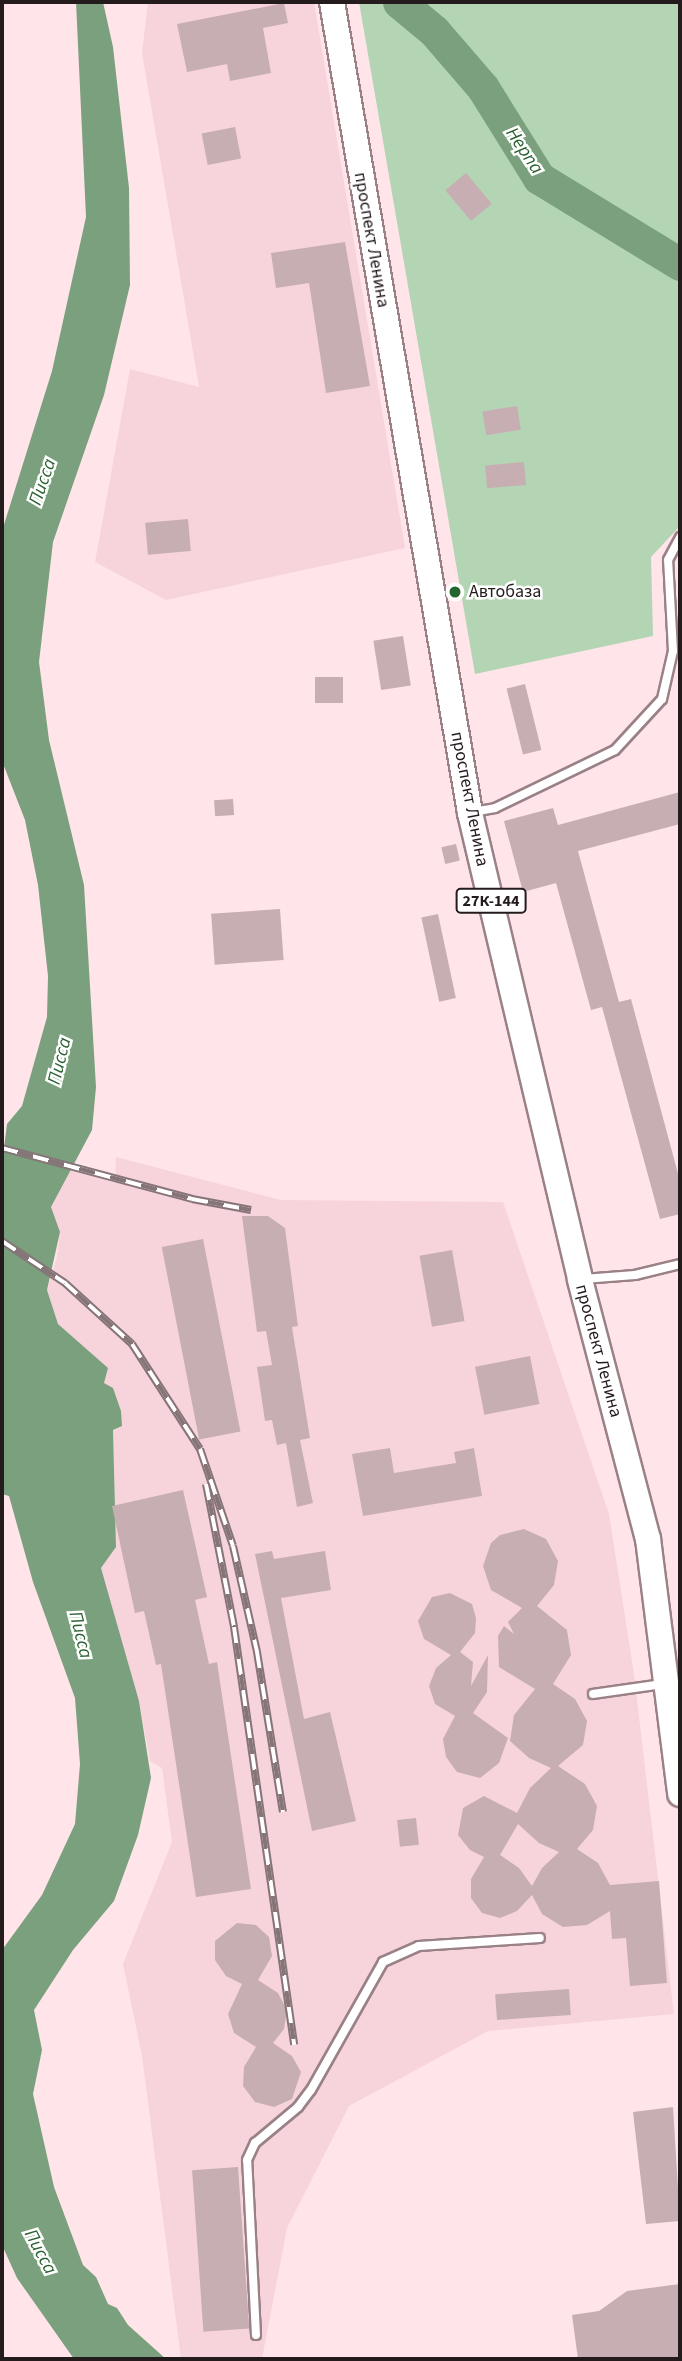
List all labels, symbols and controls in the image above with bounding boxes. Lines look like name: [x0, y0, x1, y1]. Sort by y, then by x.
water label: Нерпа: [500, 123, 548, 179]
street label: проспект Ленина: [348, 171, 394, 309]
water label: Писса: [24, 456, 62, 508]
place label: Автобаза: [469, 581, 541, 603]
marker: Автобаза: [447, 584, 463, 600]
street label: проспект Ленина: [445, 730, 493, 868]
road number: 27К-144: [454, 888, 528, 914]
water label: Писса: [43, 1035, 77, 1087]
street label: проспект Ленина: [570, 1282, 626, 1420]
water label: Писса: [63, 1609, 97, 1661]
water label: Писса: [19, 2226, 61, 2278]

